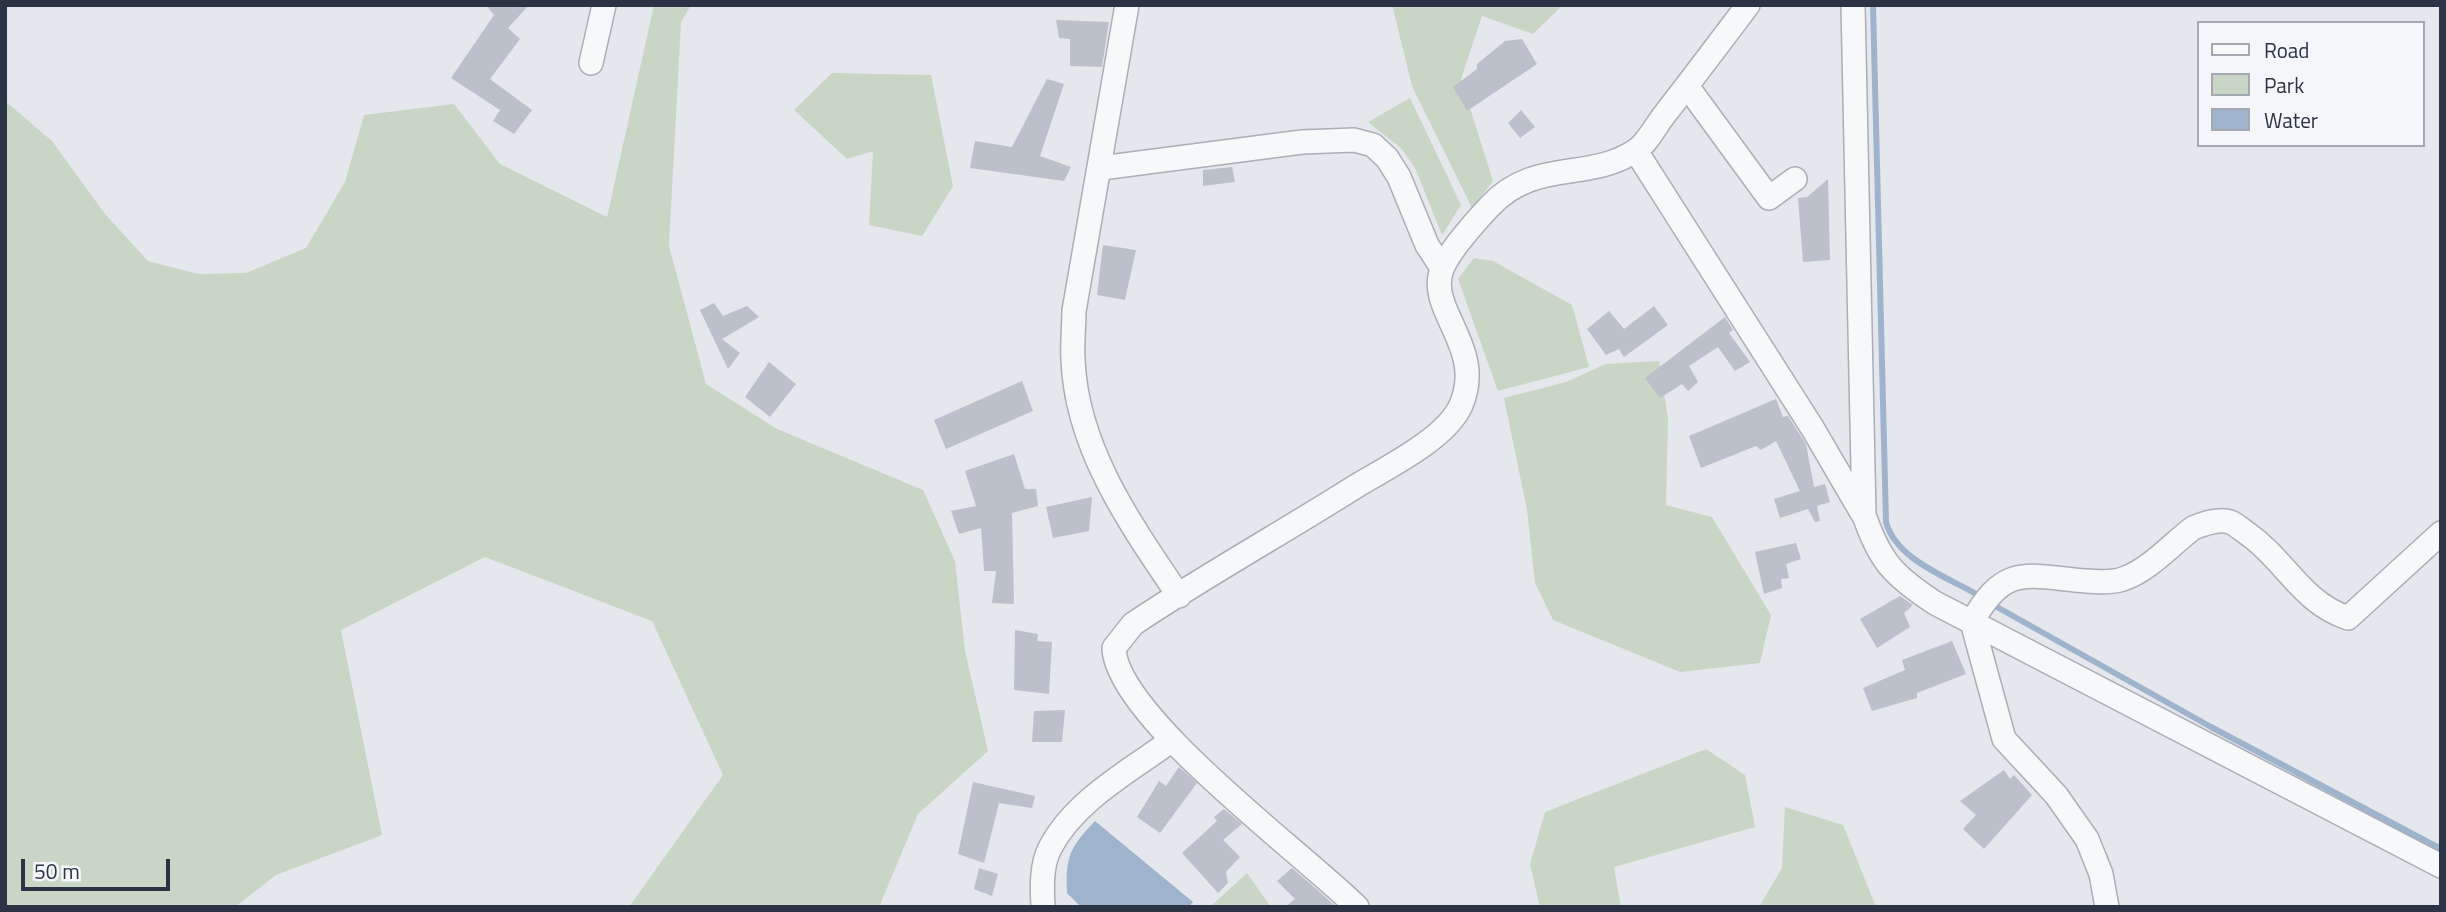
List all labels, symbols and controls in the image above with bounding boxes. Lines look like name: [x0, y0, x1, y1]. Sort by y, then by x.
legend: [2198, 21, 2425, 147]
text: Road: [2264, 34, 2309, 66]
text: Park: [2264, 69, 2304, 101]
text: Water: [2264, 104, 2318, 136]
scale bar: [24, 846, 173, 890]
text: 50 m: [34, 855, 80, 887]

